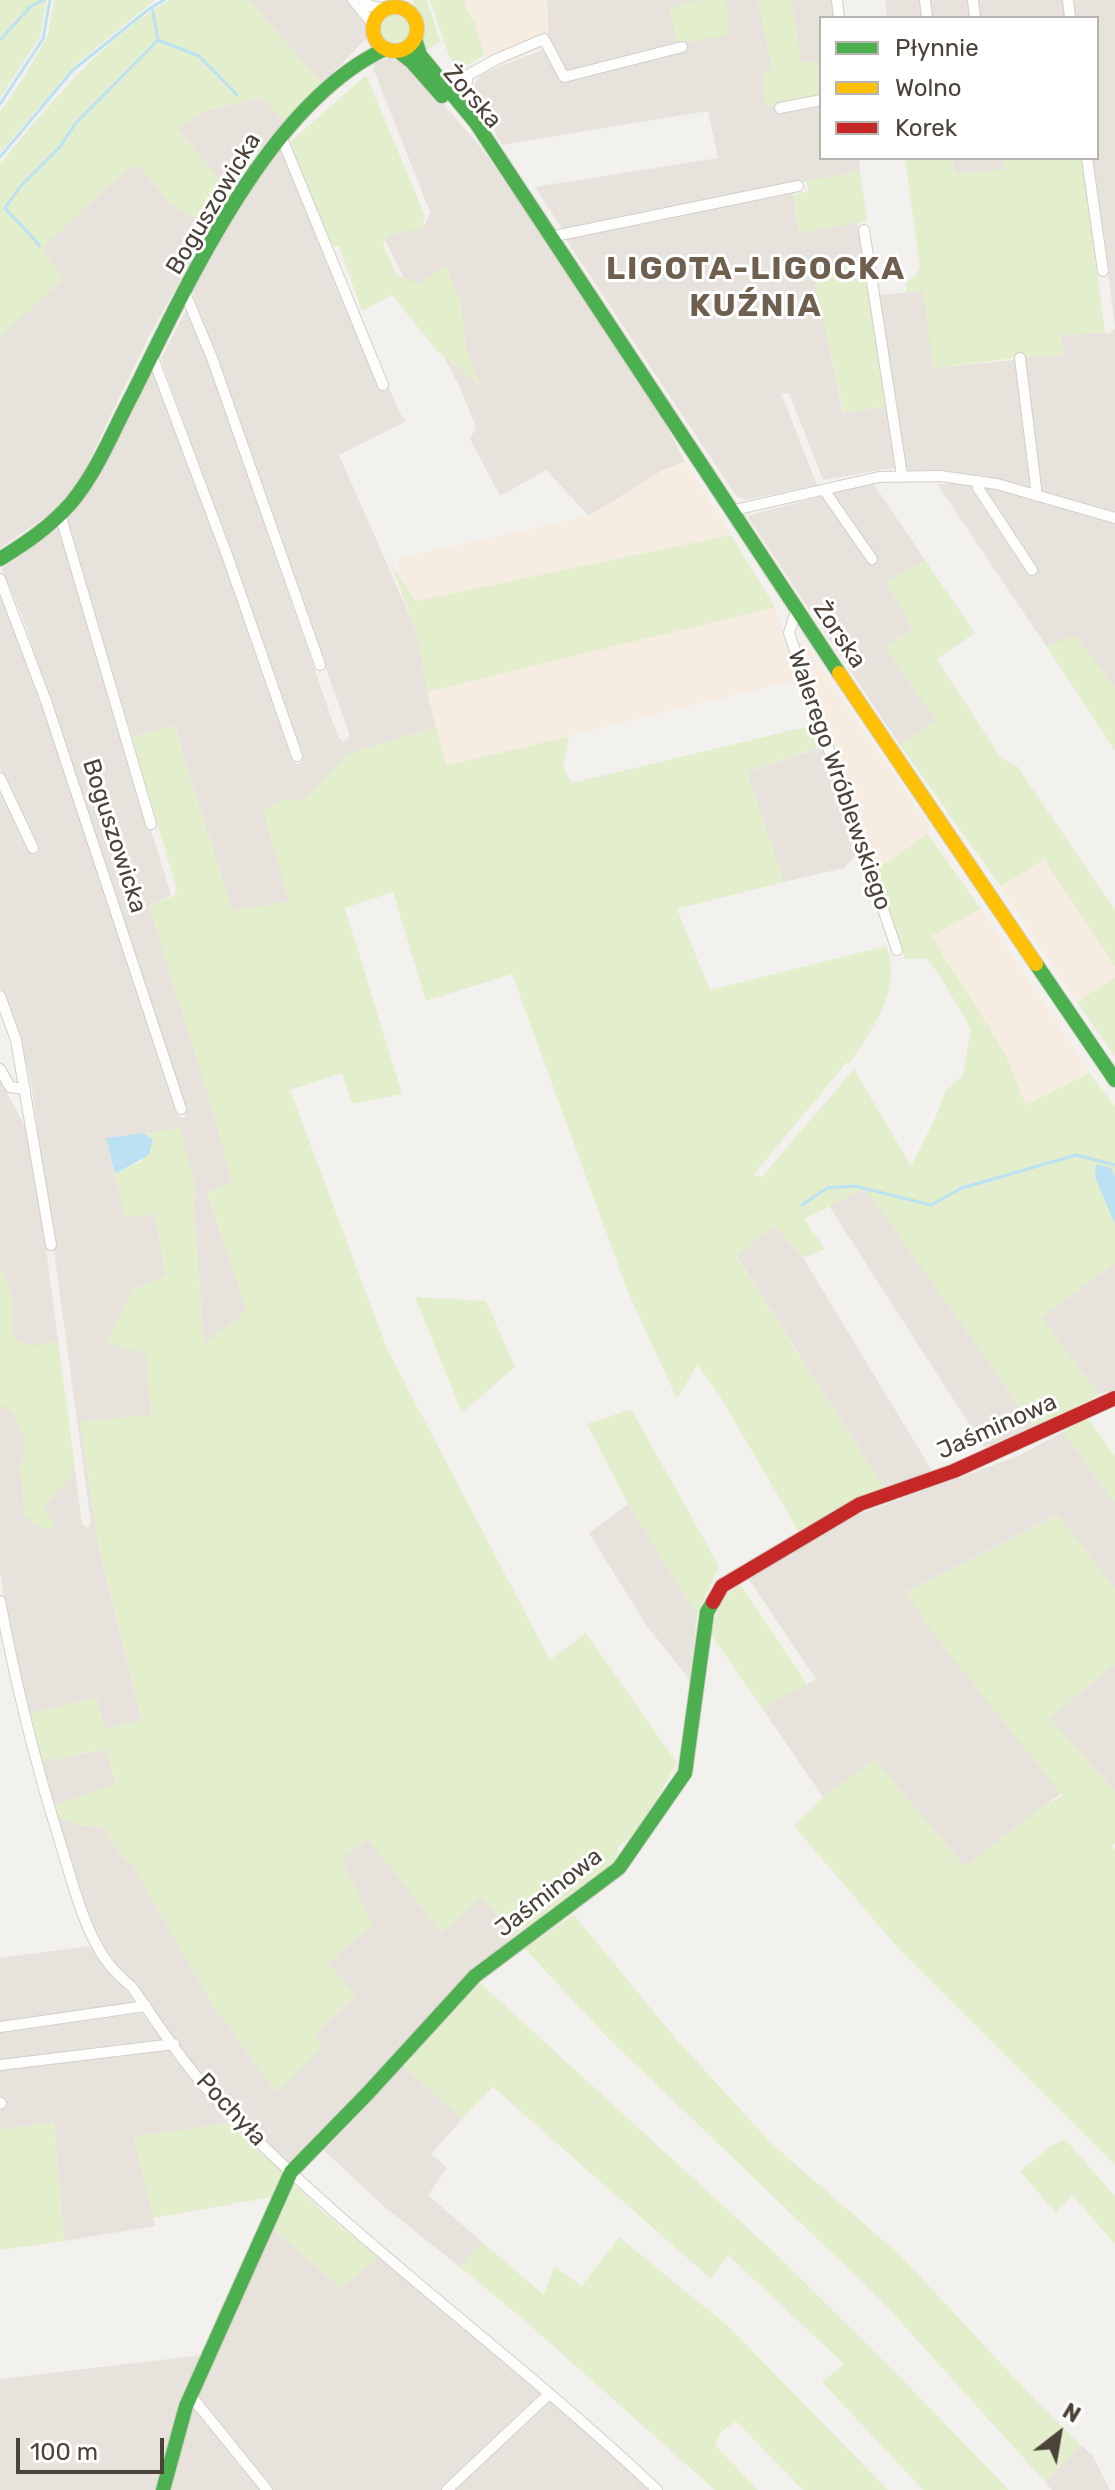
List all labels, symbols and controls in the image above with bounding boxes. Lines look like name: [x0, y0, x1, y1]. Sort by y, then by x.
legend: [819, 16, 1099, 160]
text: Płynnie: [895, 34, 979, 62]
street label: Żorska: [437, 59, 507, 135]
text: Wolno: [895, 74, 962, 102]
text: Korek: [895, 114, 957, 142]
street label: Boguszowicka: [160, 128, 268, 280]
district label: LIGOTA-LIGOCKA KUŹNIA: [606, 251, 906, 326]
street label: Żorska: [806, 596, 872, 674]
street label: Walerego Wróblewskiego: [781, 646, 897, 914]
street label: Boguszowicka: [76, 755, 152, 917]
street label: Jaśminowa: [933, 1388, 1061, 1466]
street label: Jaśminowa: [490, 1842, 608, 1944]
street label: Pochyła: [190, 2067, 272, 2153]
north arrow: [1019, 2394, 1099, 2474]
text: N: [1058, 2397, 1085, 2429]
scale bar: [20, 2422, 168, 2472]
text: 100 m: [30, 2438, 98, 2466]

